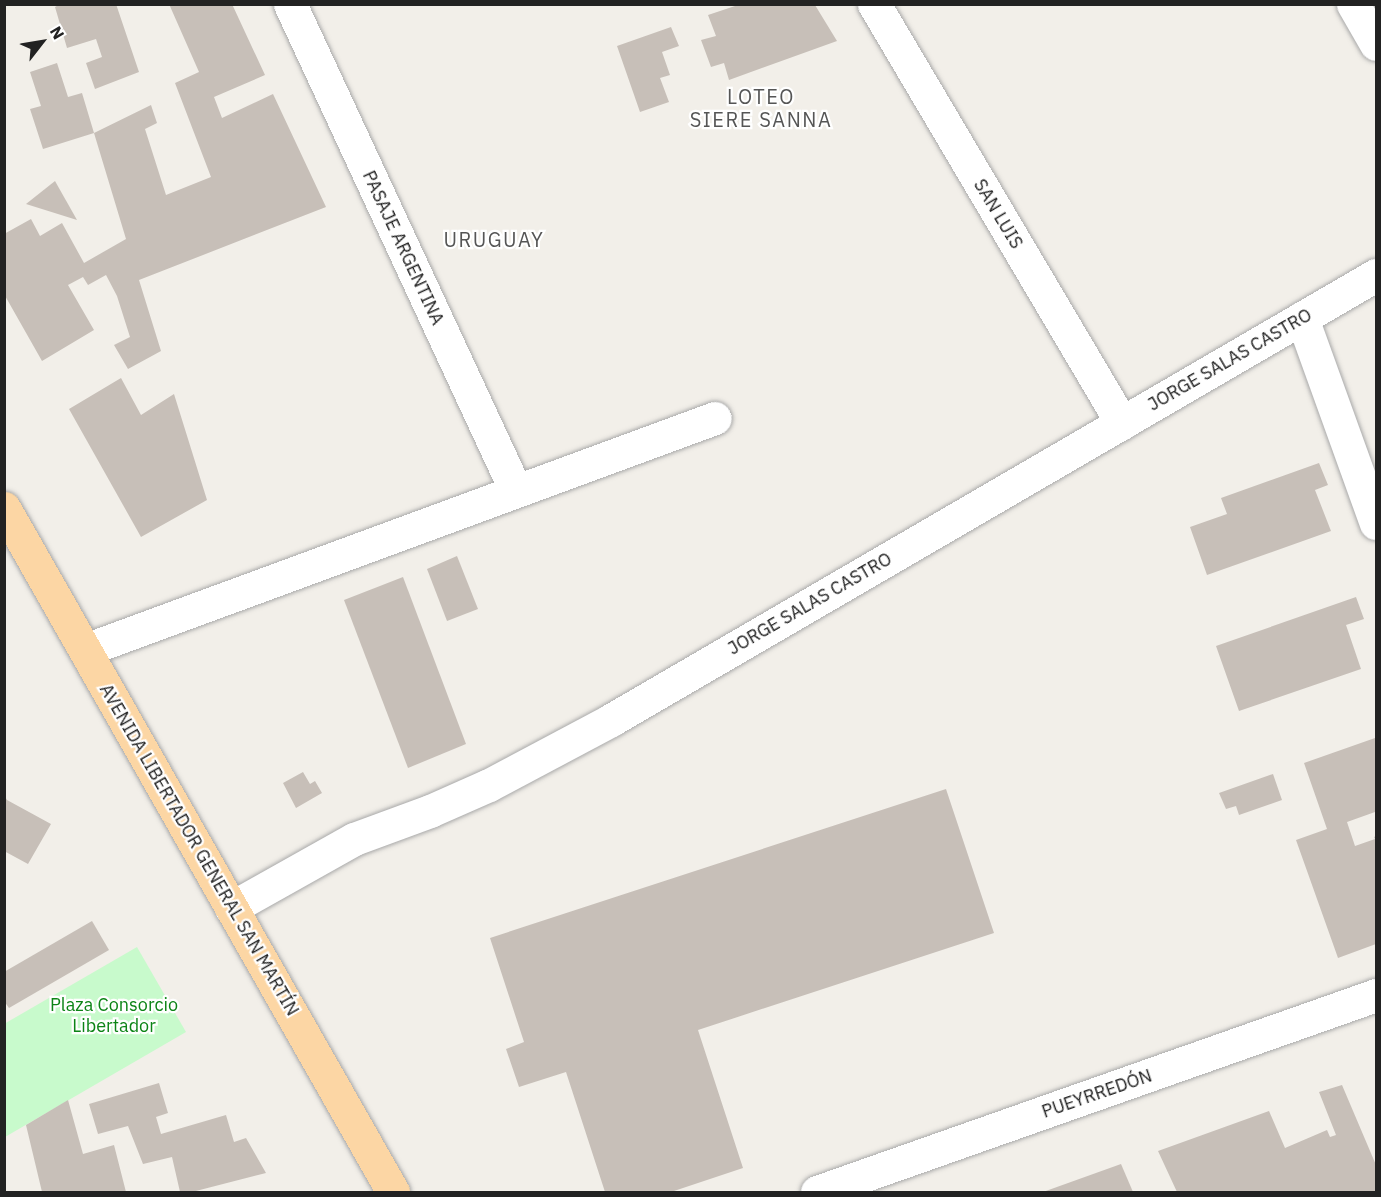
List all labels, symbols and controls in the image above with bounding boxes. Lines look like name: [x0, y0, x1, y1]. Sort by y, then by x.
north arrow: [12, 12, 72, 72]
text: N: [46, 23, 69, 43]
district label: LOTEO SIERE SANNA: [690, 84, 832, 131]
street label: PASAJE ARGENTINA: [358, 167, 448, 329]
street label: SAN LUIS: [969, 175, 1027, 253]
district label: URUGUAY: [444, 227, 544, 251]
street label: JORGE SALAS CASTRO: [1144, 304, 1316, 416]
street label: JORGE SALAS CASTRO: [724, 548, 896, 660]
street label: AVENIDA LIBERTADOR GENERAL SAN MARTÍN: [95, 680, 303, 1020]
park label: Plaza Consorcio Libertador: [50, 995, 178, 1038]
street label: PUEYRREDÓN: [1039, 1065, 1155, 1123]

